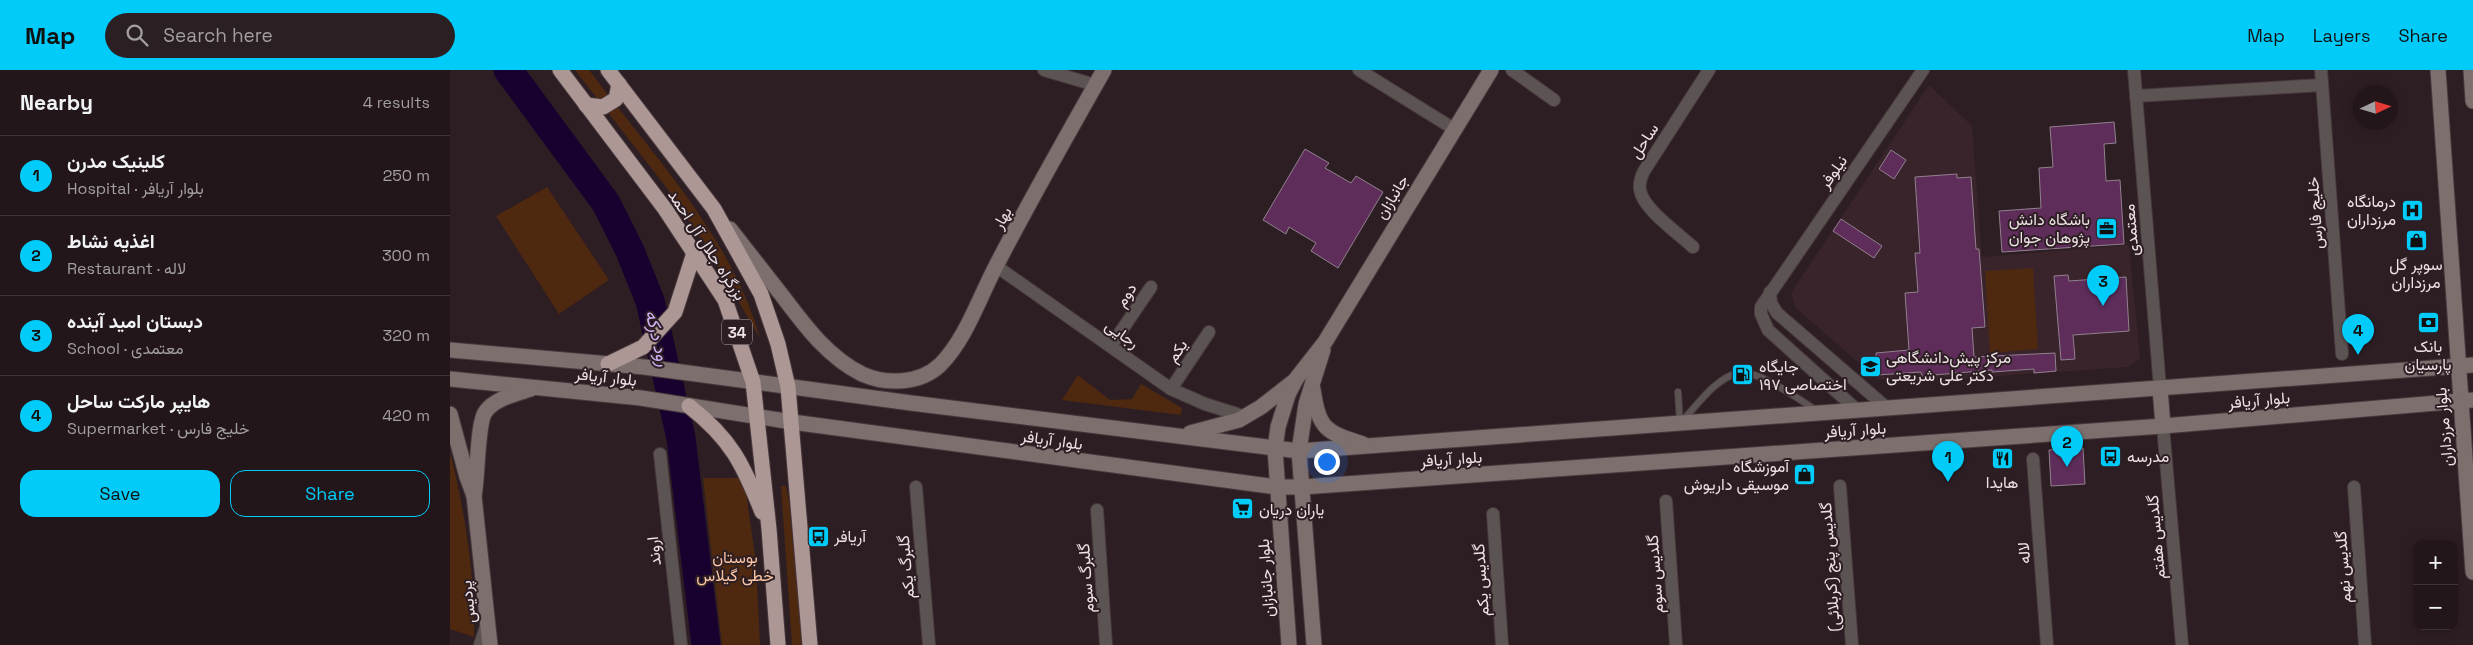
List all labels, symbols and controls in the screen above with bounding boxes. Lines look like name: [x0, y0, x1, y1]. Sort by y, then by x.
search box: [105, 13, 455, 58]
text: Map: [25, 20, 75, 51]
icon: search: [123, 21, 151, 49]
text: Search here: [163, 23, 273, 48]
text: Map: [2247, 24, 2285, 47]
text: Layers: [2313, 24, 2370, 47]
text: Share: [2398, 24, 2448, 47]
north arrow: [2353, 85, 2398, 130]
text: Nearby: [20, 89, 93, 116]
text: 4 results: [363, 92, 430, 113]
street label: ساحل: [1625, 119, 1663, 163]
text: کلینیک مدرن: [67, 149, 165, 174]
street label: نیلوفر: [1813, 151, 1852, 194]
text: 1: [32, 165, 40, 186]
text: 250 m: [383, 165, 430, 186]
street label: جانبازان: [1371, 171, 1414, 223]
street label: خلیج فارس: [2302, 176, 2329, 250]
text: Hospital · بلوار آریافر: [67, 178, 204, 199]
street label: بزرگراه جلال آل احمد: [663, 186, 751, 304]
place label: درمانگاه مرزداران: [2347, 191, 2396, 230]
hospital icon: درمانگاه مرزداران: [2400, 198, 2424, 222]
street label: بهار: [987, 203, 1017, 234]
street label: معتمدی: [2118, 203, 2144, 257]
place label: باشگاه دانش پژوهان جوان: [2009, 209, 2090, 249]
office icon: باشگاه دانش پژوهان جوان: [2094, 216, 2118, 240]
shop icon: سوپر گل مرزداران: [2404, 228, 2428, 252]
text: اغذیه نشاط: [67, 229, 155, 254]
text: 2: [31, 245, 41, 266]
text: 300 m: [382, 245, 430, 266]
place label: سوپر گل مرزداران: [2389, 254, 2443, 293]
text: Restaurant · لاله: [67, 258, 186, 279]
pin: 3: [2087, 265, 2119, 306]
street label: دوم: [1111, 279, 1141, 311]
water label: رود درکه: [640, 307, 676, 369]
text: دبستان امید آینده: [67, 309, 203, 334]
bank icon: بانک پارسیان: [2416, 310, 2440, 334]
pin: 4: [2342, 314, 2374, 355]
street label: رجایی: [1101, 315, 1143, 353]
road number: 34: [722, 320, 752, 344]
text: 3: [31, 325, 41, 346]
text: 320 m: [383, 325, 430, 346]
street label: یکم: [1162, 335, 1192, 367]
place label: بانک پارسیان: [2405, 336, 2451, 376]
text: School · معتمدی: [67, 338, 184, 359]
place label: مرکز پیش‌دانشگاهی دکتر علی شریعتی: [1886, 347, 2011, 386]
school or university icon: مرکز پیش‌دانشگاهی دکتر علی شریعتی: [1858, 354, 1882, 378]
place label: جایگاه اختصاصی ۱۹۷: [1759, 356, 1847, 395]
street label: بلوار آریافر: [573, 363, 638, 391]
fuel station icon: جایگاه اختصاصی ۱۹۷: [1731, 363, 1755, 387]
street label: بلوار آریافر: [2226, 387, 2291, 413]
street label: بلوار مرزداران: [2430, 387, 2458, 467]
text: هایپر مارکت ساحل: [67, 389, 210, 414]
text: 4: [31, 405, 41, 426]
text: 420 m: [382, 405, 430, 426]
street label: بلوار آریافر: [1822, 417, 1887, 443]
text: Supermarket · خلیج فارس: [67, 418, 250, 439]
street label: بلوار آریافر: [1019, 425, 1084, 455]
pin: 2: [2051, 426, 2083, 467]
pin: 1: [1932, 441, 1964, 482]
bus stop icon: مدرسه: [2099, 444, 2123, 468]
street label: بلوار آریافر: [1418, 446, 1483, 472]
restaurant icon: هایدا: [1990, 446, 2014, 470]
place label: مدرسه: [2127, 446, 2169, 467]
your location: [1314, 449, 1340, 475]
place label: آموزشگاه موسیقی داریوش: [1684, 456, 1790, 495]
shop icon: آموزشگاه موسیقی داریوش: [1793, 463, 1817, 487]
button: Save: [20, 470, 220, 517]
button: Share: [230, 470, 430, 517]
place label: هایدا: [1986, 472, 2018, 493]
street label: گلدیس هفتم: [2142, 494, 2170, 580]
supermarket icon: یاران دریان: [1231, 497, 1255, 521]
place label: یاران دریان: [1259, 499, 1324, 520]
street label: گلدیس پنج (کربلائی): [1815, 501, 1846, 632]
bus stop icon: آریافر: [806, 524, 830, 548]
place label: آریافر: [833, 526, 867, 547]
street label: گلدیس نهم: [2330, 530, 2356, 604]
street label: گلبرگ یکم: [893, 534, 919, 600]
street label: گلدیس سوم: [1642, 534, 1668, 614]
street label: اروند: [642, 535, 666, 567]
street label: بلوار جانبازان: [1253, 538, 1279, 618]
map controls: [2413, 540, 2458, 630]
button: +: [2413, 540, 2458, 585]
street label: لاله: [2013, 541, 2035, 565]
street label: گلبرگ سوم: [1073, 542, 1099, 614]
street label: گلدیس یکم: [1468, 543, 1494, 617]
park label: بوستان خطی گیلاس: [696, 547, 774, 586]
street label: پردیس: [455, 579, 482, 624]
button: −: [2413, 585, 2458, 630]

